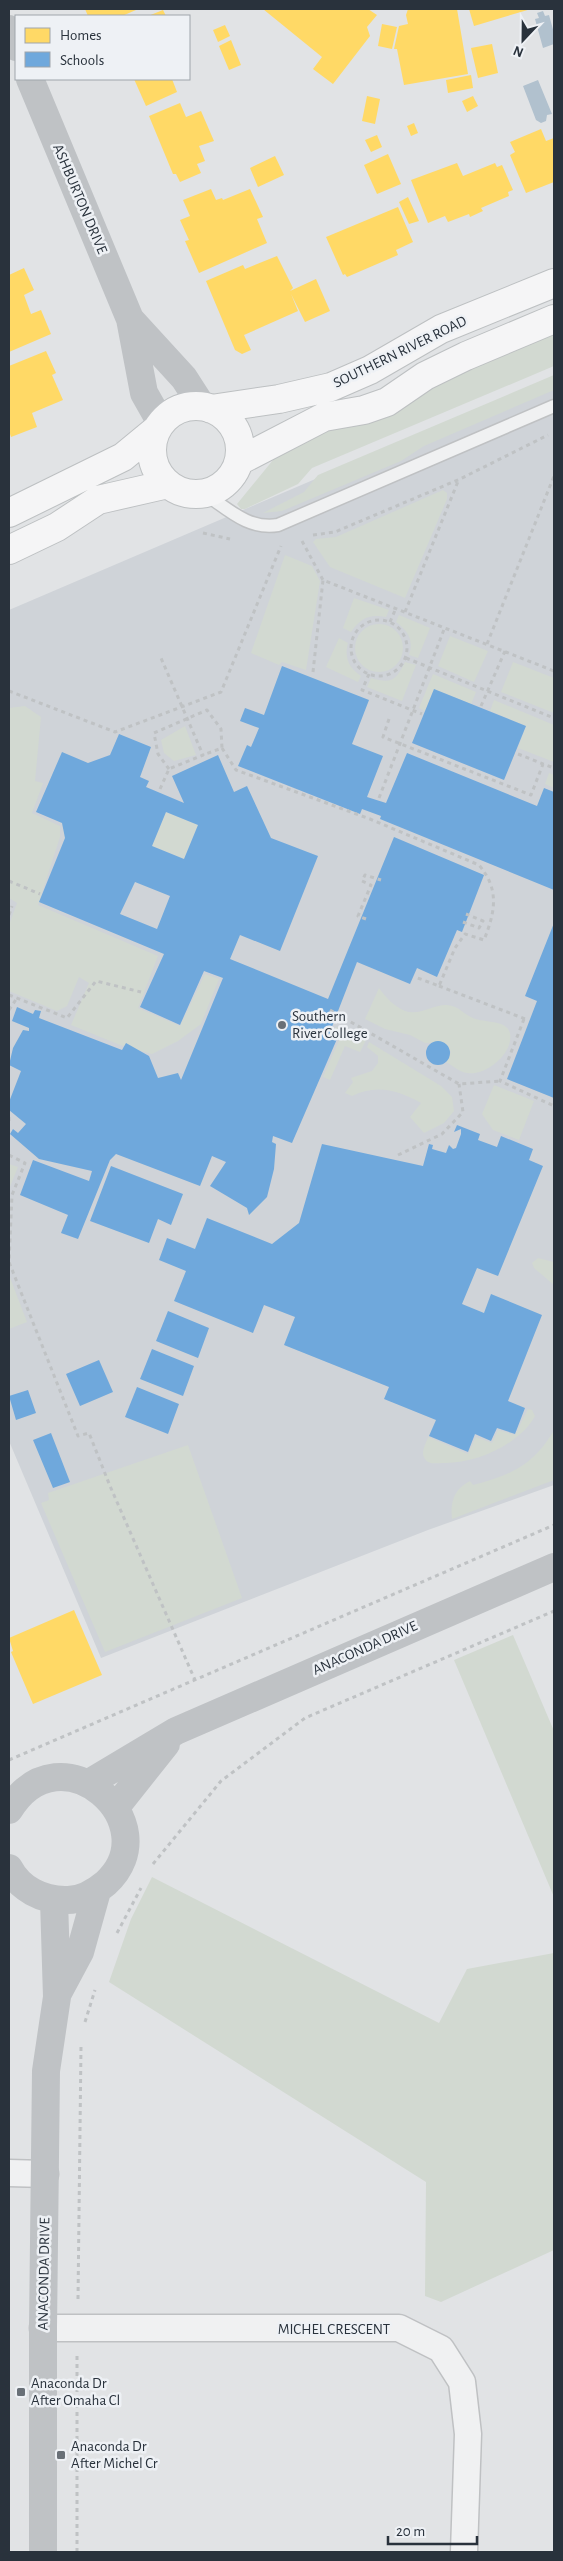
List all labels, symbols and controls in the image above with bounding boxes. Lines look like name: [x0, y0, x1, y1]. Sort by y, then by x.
legend: [15, 15, 190, 80]
north arrow: [498, 15, 548, 65]
text: Homes: [60, 28, 102, 43]
text: N: [511, 43, 526, 59]
text: Schools: [60, 53, 104, 68]
street label: ASHBURTON DRIVE: [50, 142, 110, 256]
street label: SOUTHERN RIVER ROAD: [331, 313, 469, 391]
place label: Southern River College: [292, 1009, 368, 1041]
marker: Southern River College: [276, 1019, 288, 1031]
street label: ANACONDA DRIVE: [310, 1618, 420, 1678]
street label: ANACONDA DRIVE: [36, 2217, 52, 2331]
street label: MICHEL CRESCENT: [278, 2322, 391, 2337]
place label: Anaconda Dr After Omaha Cl: [31, 2376, 120, 2408]
marker: Anaconda Dr After Omaha Cl: [15, 2386, 27, 2398]
place label: Anaconda Dr After Michel Cr: [71, 2439, 158, 2471]
marker: Anaconda Dr After Michel Cr: [55, 2449, 67, 2461]
scale bar: [388, 2514, 477, 2546]
text: 20 m: [396, 2524, 425, 2539]

